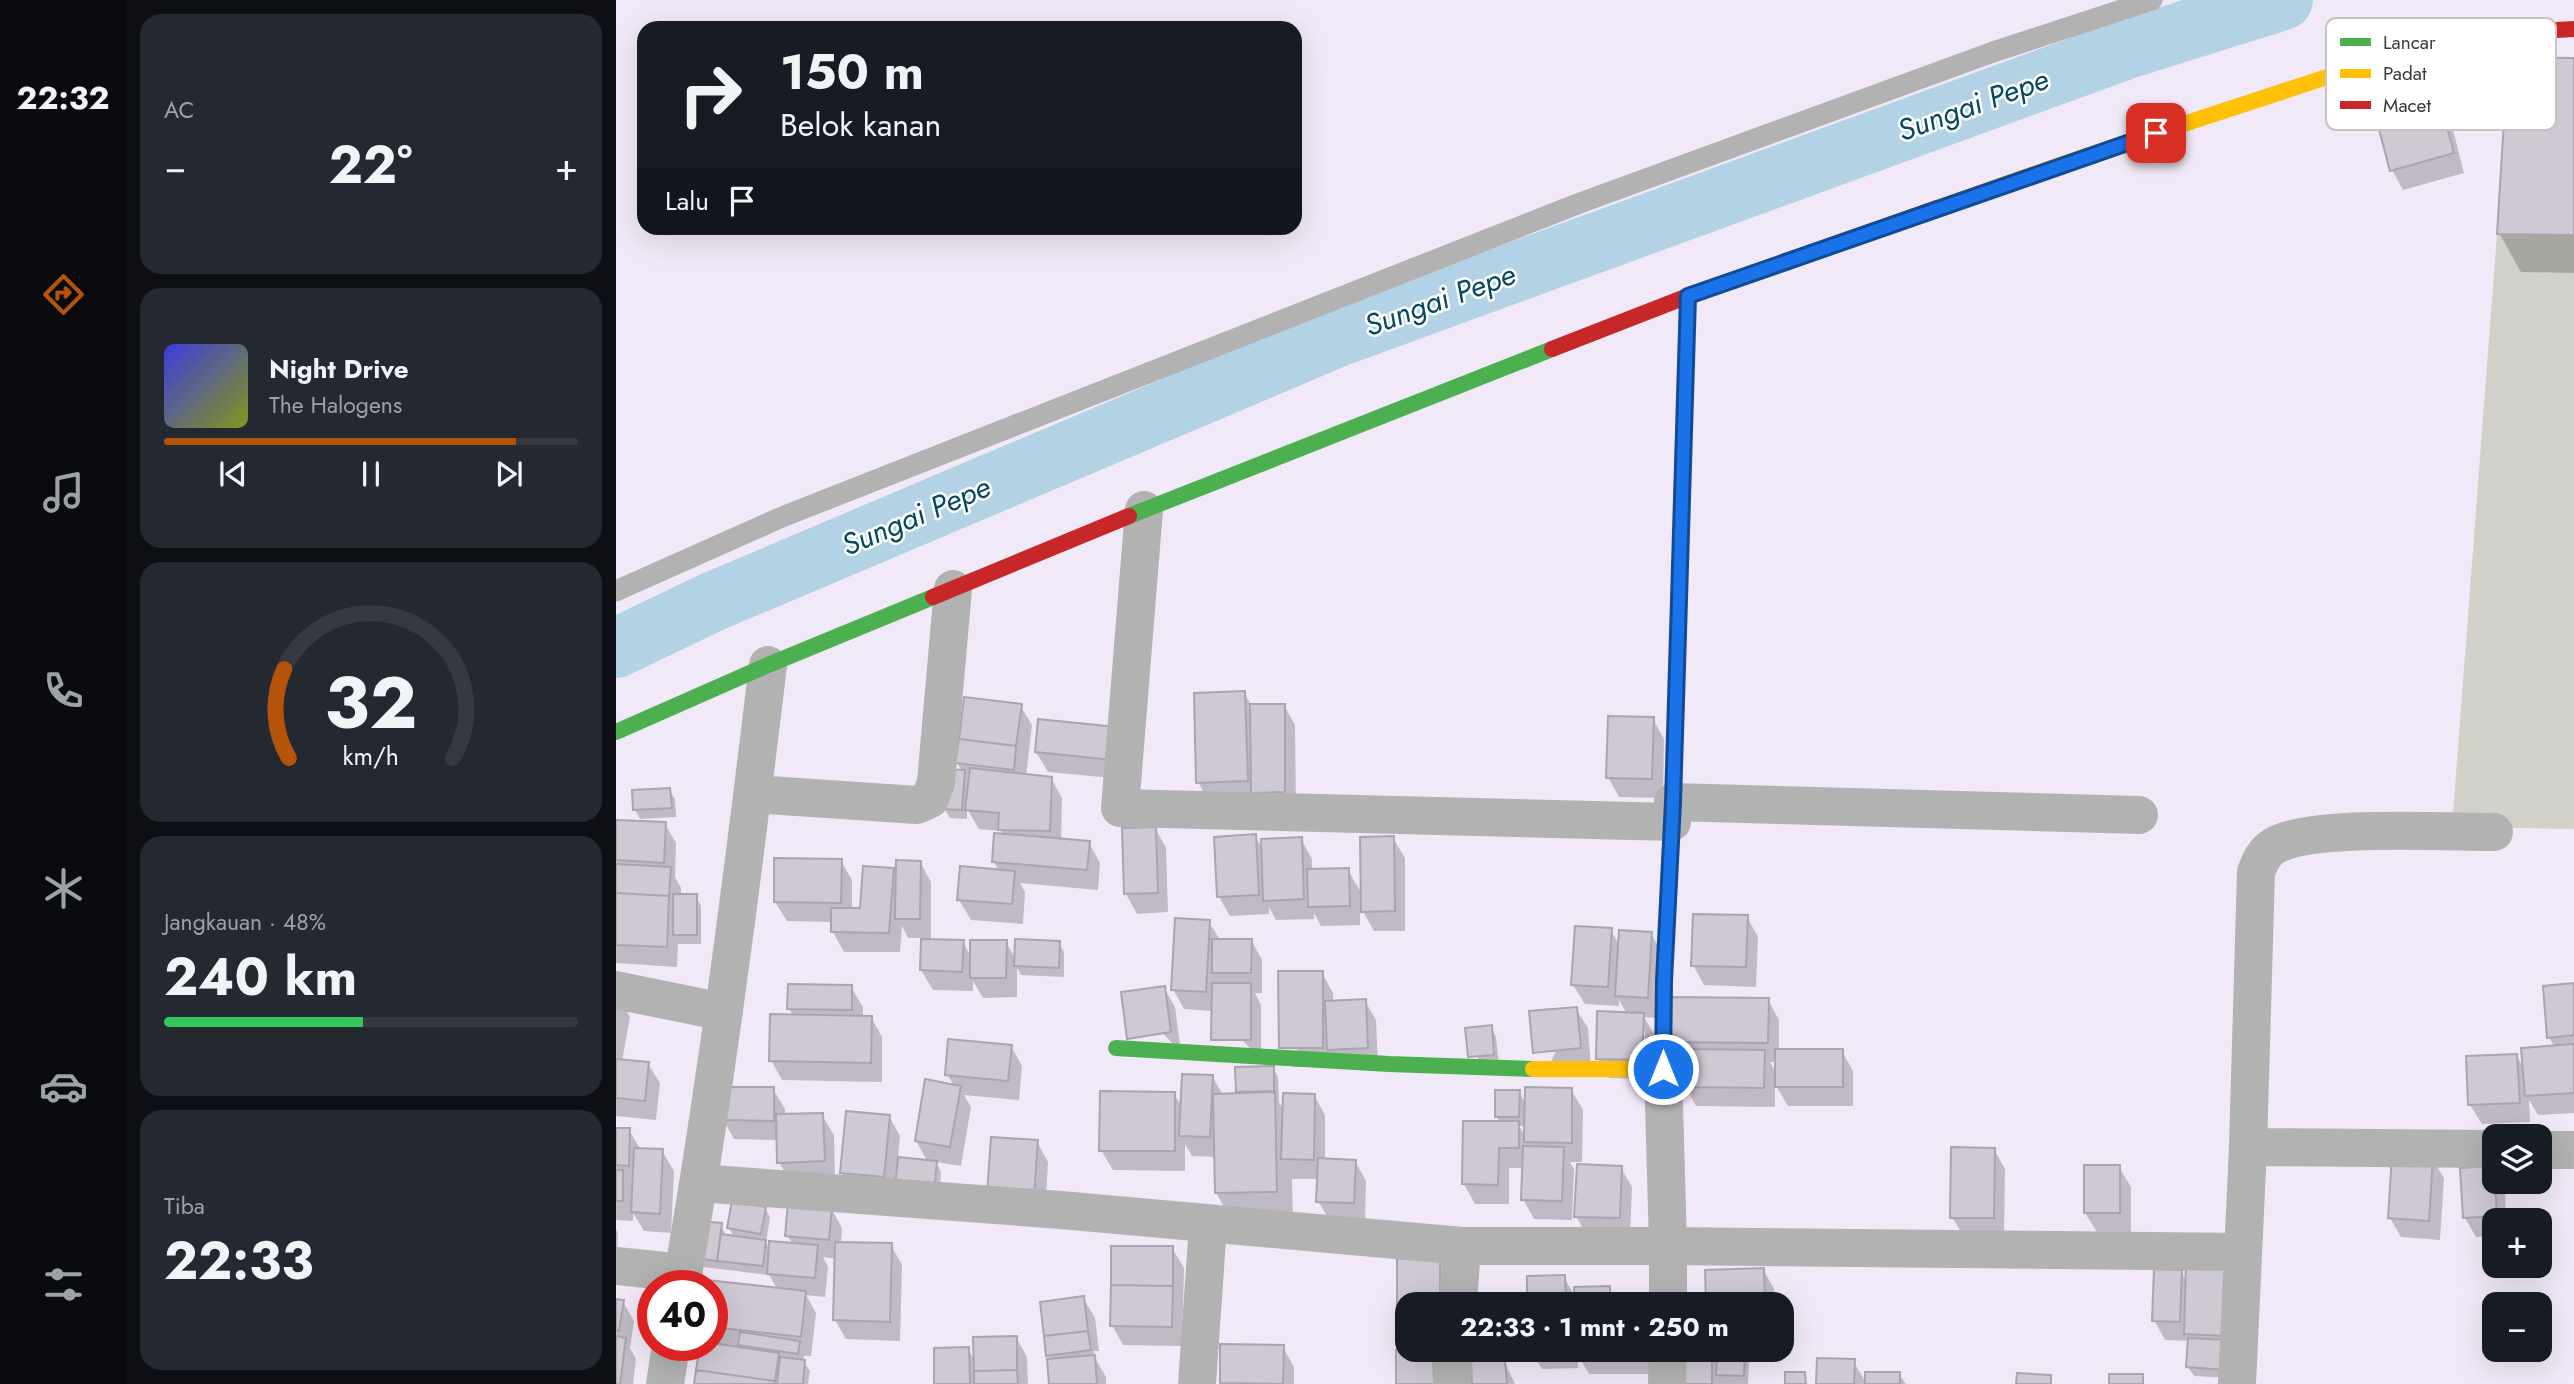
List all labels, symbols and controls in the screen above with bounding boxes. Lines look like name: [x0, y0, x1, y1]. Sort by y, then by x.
legend: [2326, 18, 2556, 130]
text: Lancar: [2383, 29, 2436, 56]
text: 150 m: [780, 37, 924, 107]
icon: right: [665, 49, 756, 140]
water label: Sungai Pepe: [1891, 57, 2054, 152]
text: Padat: [2383, 60, 2427, 87]
text: 22:32: [16, 75, 110, 121]
text: Macet: [2383, 92, 2431, 119]
text: AC: [164, 93, 194, 127]
text: Belok kanan: [780, 102, 941, 148]
pin: [2126, 103, 2186, 163]
icon: arrive: [2137, 114, 2175, 152]
text: 22°: [329, 127, 412, 203]
text: −: [164, 139, 186, 194]
text: +: [555, 139, 578, 194]
text: Lalu: [665, 182, 709, 220]
icon: arrive: [723, 182, 761, 220]
water label: Sungai Pepe: [1358, 252, 1521, 347]
icon: directions: [39, 270, 88, 319]
text: Night Drive: [269, 350, 409, 388]
text: The Halogens: [269, 388, 402, 422]
icon: previous: [214, 455, 252, 493]
icon: pause: [352, 455, 390, 493]
icon: next: [490, 455, 528, 493]
water label: Sungai Pepe: [835, 465, 997, 566]
icon: music: [39, 468, 88, 517]
text: 32: [325, 650, 417, 755]
icon: phone: [39, 666, 88, 715]
text: km/h: [343, 738, 399, 774]
icon: climate: [39, 864, 88, 913]
text: Jangkauan · 48%: [164, 905, 326, 939]
text: 240 km: [164, 939, 357, 1015]
position arrow: [1626, 1032, 1700, 1106]
icon: car: [39, 1062, 88, 1111]
map controls: [2482, 1124, 2552, 1362]
button: layers: [2482, 1124, 2552, 1194]
text: Tiba: [164, 1189, 205, 1223]
button: +: [2482, 1208, 2552, 1278]
text: 22:33: [164, 1223, 314, 1299]
icon: filters: [39, 1260, 88, 1309]
speed limit sign: 40: [637, 1270, 728, 1361]
button: −: [2482, 1292, 2552, 1362]
text: 22:33 · 1 mnt · 250 m: [1460, 1308, 1729, 1346]

